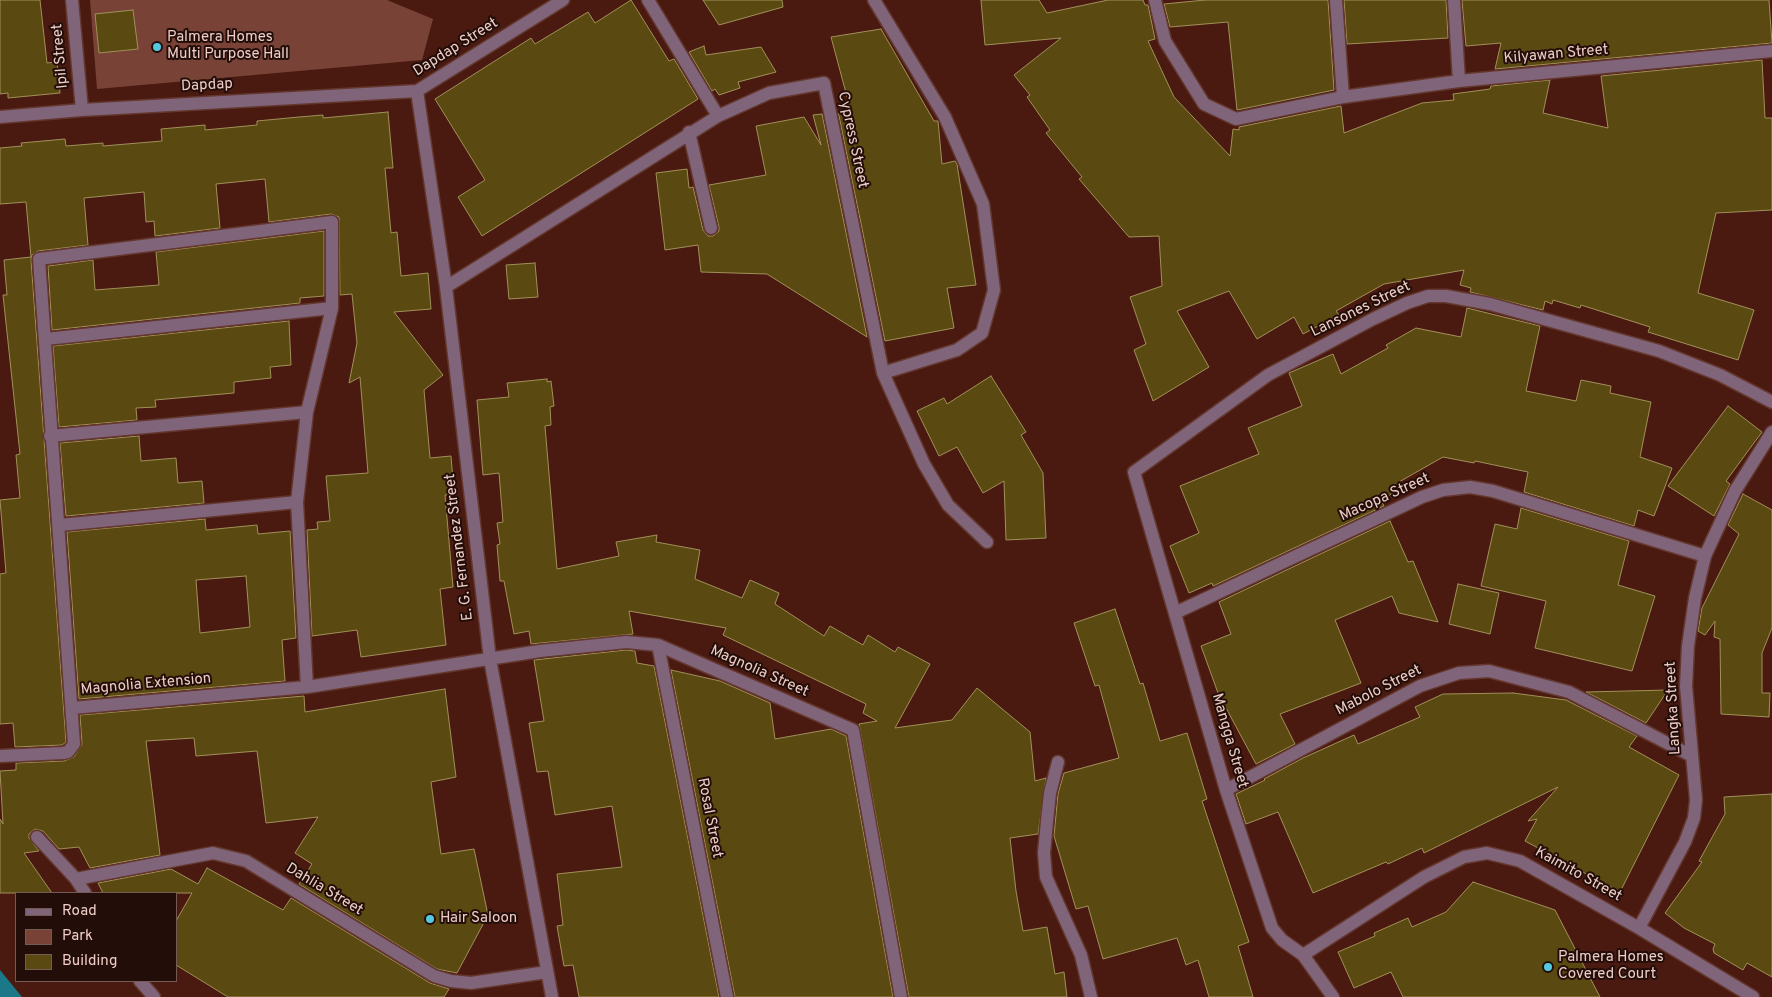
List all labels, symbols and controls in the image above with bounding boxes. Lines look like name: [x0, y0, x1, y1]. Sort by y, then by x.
street label: Dapdap Street: [410, 15, 502, 81]
street label: Ipil Street: [49, 23, 73, 89]
place label: Palmera Homes Multi Purpose Hall: [167, 29, 289, 64]
marker: Palmera Homes Multi Purpose Hall: [151, 41, 163, 53]
street label: Kilyawan Street: [1503, 41, 1609, 69]
street label: Dapdap: [181, 76, 233, 96]
street label: Cypress Street: [833, 90, 871, 190]
street label: Lansones Street: [1308, 278, 1414, 342]
street label: Macopa Street: [1337, 470, 1433, 526]
street label: E. G. Fernandez Street: [442, 472, 478, 622]
street label: Magnolia Street: [707, 642, 811, 702]
street label: Langka Street: [1663, 661, 1685, 755]
street label: Mabolo Street: [1333, 662, 1425, 720]
street label: Magnolia Extension: [80, 670, 212, 700]
street label: Mangga Street: [1207, 691, 1251, 791]
street label: Rosal Street: [692, 776, 726, 860]
street label: Kaimito Street: [1531, 844, 1625, 906]
street label: Dahlia Street: [282, 860, 366, 920]
legend: [15, 892, 178, 982]
text: Road: [62, 902, 97, 921]
place label: Hair Saloon: [440, 910, 517, 928]
marker: Hair Saloon: [424, 913, 436, 925]
text: Park: [62, 927, 93, 946]
place label: Palmera Homes Covered Court: [1558, 949, 1664, 984]
text: Building: [62, 952, 117, 971]
marker: Palmera Homes Covered Court: [1542, 961, 1554, 973]

